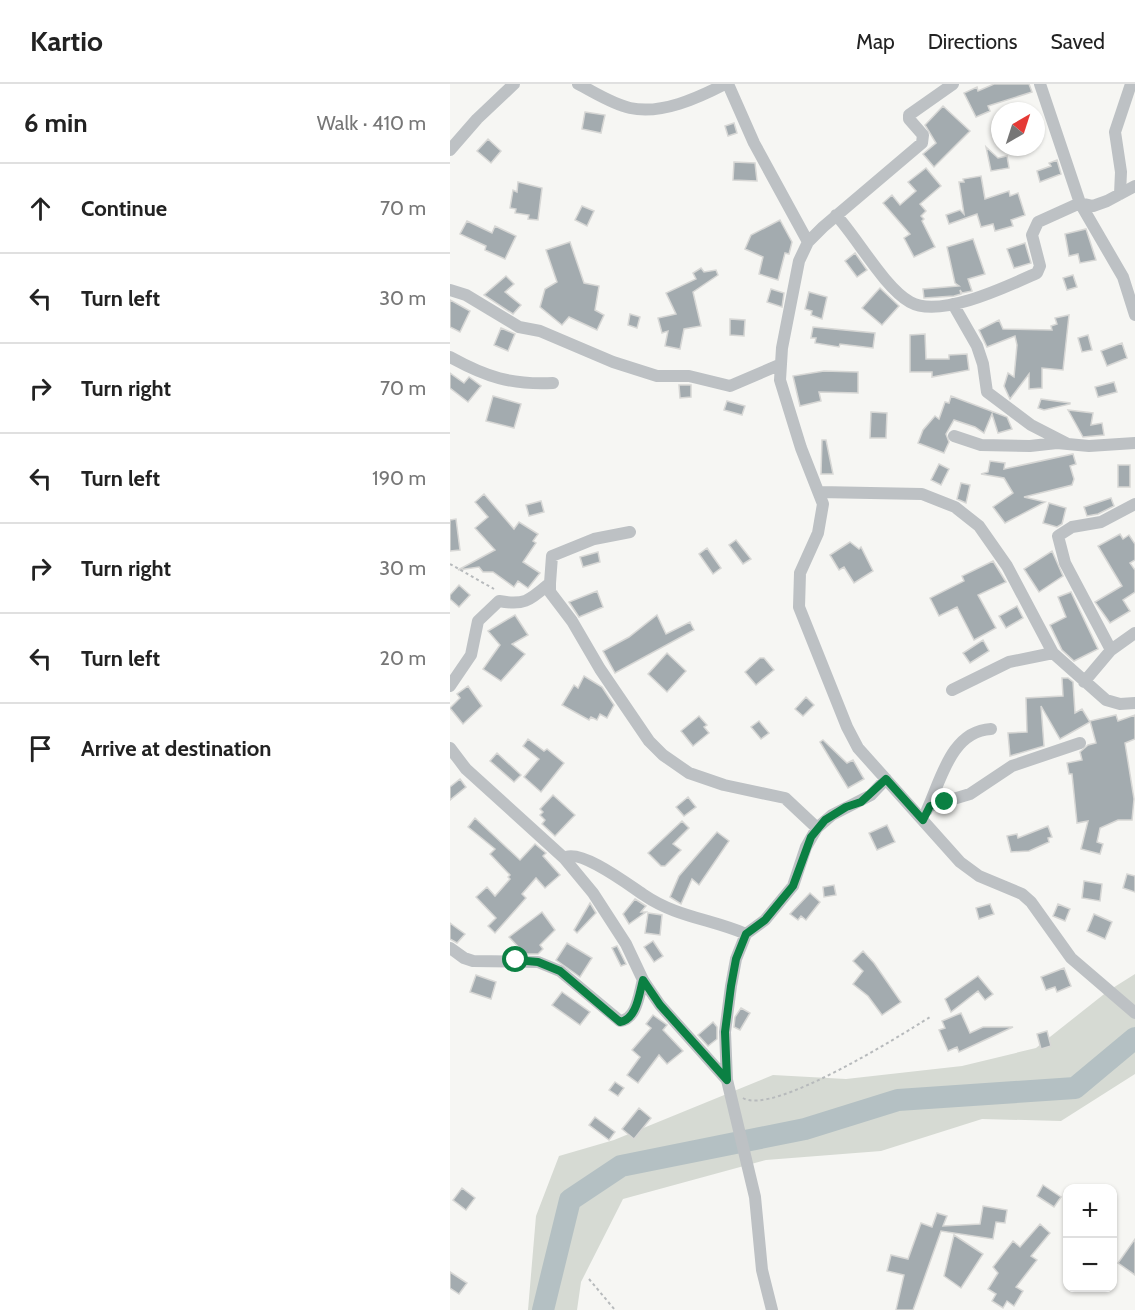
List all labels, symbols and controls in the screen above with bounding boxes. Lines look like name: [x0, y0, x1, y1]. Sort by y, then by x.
text: Kartio: [30, 24, 103, 58]
text: Map: [856, 29, 895, 54]
text: Directions: [928, 29, 1017, 54]
text: Saved: [1050, 29, 1105, 54]
north arrow: [991, 102, 1045, 156]
text: 6 min: [24, 107, 88, 139]
text: Walk · 410 m: [317, 111, 426, 135]
icon: ahead: [24, 192, 57, 225]
text: Continue: [81, 195, 167, 222]
text: 70 m: [380, 196, 426, 220]
icon: left: [24, 282, 57, 315]
text: Turn left: [81, 285, 160, 312]
text: 30 m: [379, 286, 426, 310]
icon: right: [24, 372, 57, 405]
text: Turn right: [81, 375, 171, 402]
text: 70 m: [380, 376, 426, 400]
icon: left: [24, 462, 57, 495]
text: Turn left: [81, 465, 160, 492]
text: 190 m: [372, 466, 426, 490]
icon: right: [24, 552, 57, 585]
text: Turn right: [81, 555, 171, 582]
text: 30 m: [379, 556, 426, 580]
icon: left: [24, 642, 57, 675]
text: Turn left: [81, 645, 160, 672]
text: 20 m: [380, 646, 426, 670]
icon: arrive: [24, 732, 57, 765]
text: Arrive at destination: [81, 735, 271, 762]
route end: [931, 788, 957, 814]
route start: [502, 946, 528, 972]
map controls: [1063, 1184, 1117, 1292]
button: +: [1063, 1184, 1117, 1238]
button: −: [1063, 1238, 1117, 1292]

